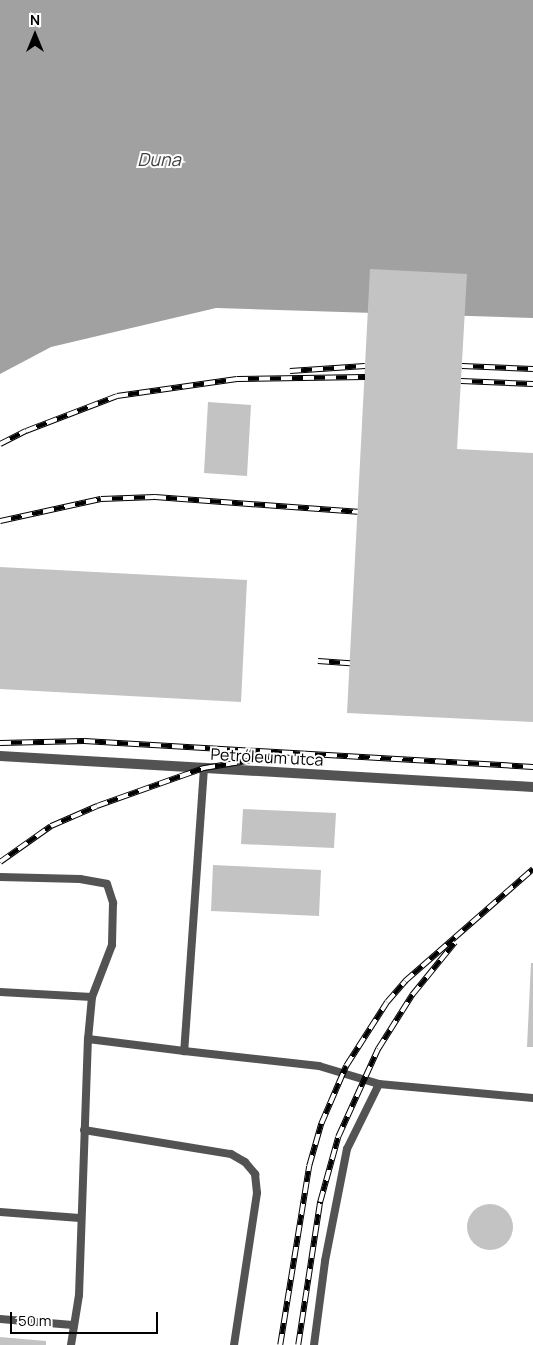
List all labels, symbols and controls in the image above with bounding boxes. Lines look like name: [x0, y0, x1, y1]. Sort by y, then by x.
north arrow: [10, 10, 60, 60]
text: N: [30, 10, 40, 29]
water label: Duna: [137, 148, 181, 170]
street label: Petróleum utca: [210, 744, 324, 770]
scale bar: [12, 1302, 160, 1334]
text: 50 m: [18, 1310, 52, 1331]

